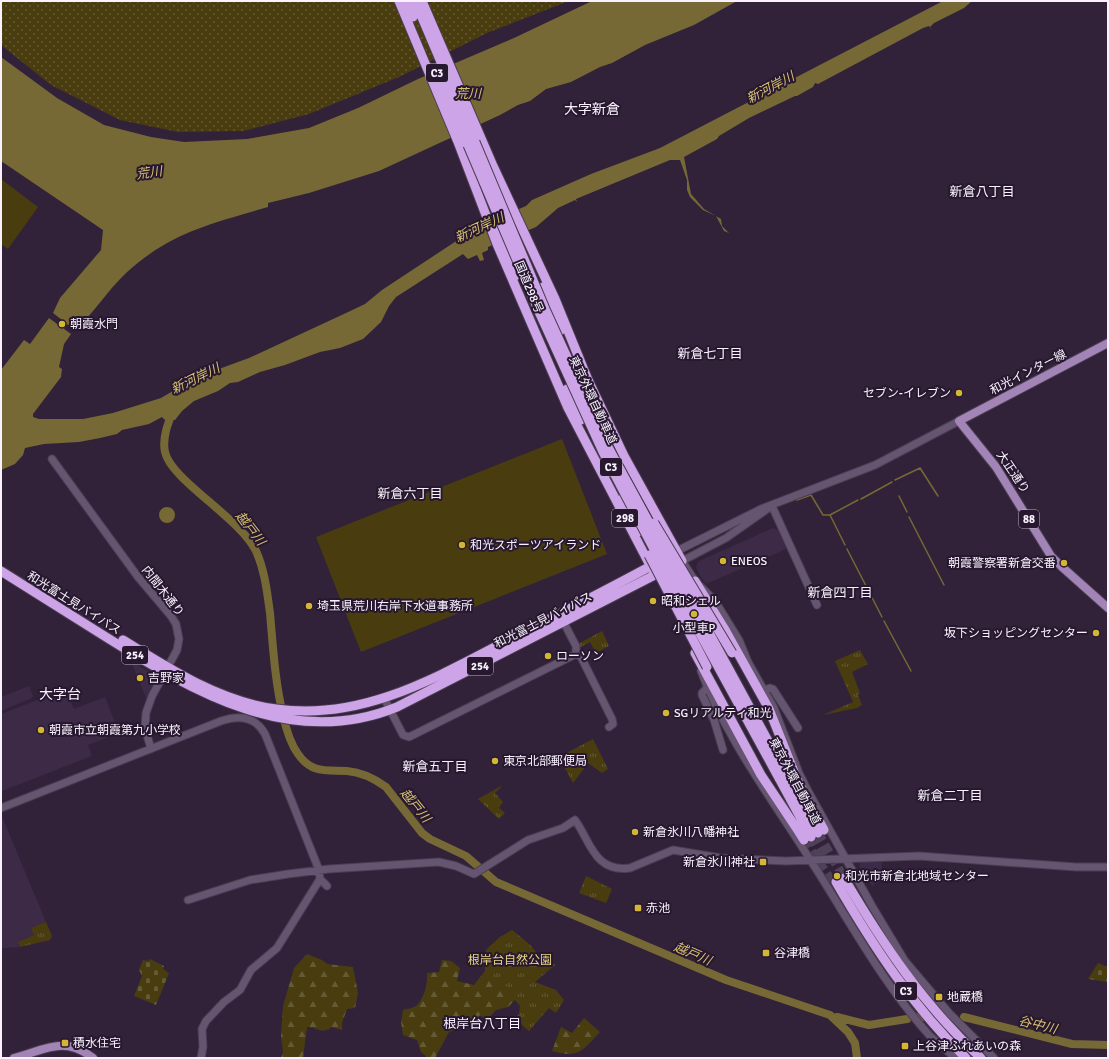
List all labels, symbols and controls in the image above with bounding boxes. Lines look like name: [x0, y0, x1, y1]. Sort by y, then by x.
road number: C3: [426, 64, 448, 82]
water label: 新河岸川: [744, 68, 799, 107]
water label: 荒川: [455, 86, 483, 102]
district label: 大字新倉: [564, 101, 620, 118]
water label: 荒川: [135, 163, 165, 183]
district label: 新倉八丁目: [949, 184, 1015, 200]
water label: 新河岸川: [452, 209, 508, 246]
street label: 国道298号: [511, 259, 546, 316]
place label: 朝霞水門: [70, 317, 118, 332]
marker: 朝霞水門: [57, 319, 67, 329]
district label: 新倉七丁目: [677, 346, 743, 362]
street label: 和光インター線: [987, 347, 1069, 398]
street label: 東京外環自動車道: [565, 354, 620, 447]
water label: 新河岸川: [169, 359, 224, 397]
place label: セブン-イレブン: [863, 386, 951, 401]
marker: セブン-イレブン: [954, 388, 964, 398]
street label: 大正通り: [993, 448, 1032, 496]
road number: C3: [600, 458, 622, 476]
district label: 新倉六丁目: [377, 486, 443, 502]
water label: 越戸川: [232, 508, 270, 550]
road number: 298: [612, 509, 638, 527]
road number: 88: [1019, 510, 1039, 528]
place label: 和光スポーツアイランド: [470, 538, 601, 553]
marker: 和光スポーツアイランド: [457, 540, 467, 550]
place label: ENEOS: [731, 554, 768, 569]
marker: ENEOS: [718, 556, 728, 566]
place label: 朝霞警察署新倉交番: [948, 556, 1056, 571]
marker: 朝霞警察署新倉交番: [1059, 558, 1069, 568]
street label: 内間木通り: [138, 563, 187, 620]
street label: 和光富士見バイパス: [24, 569, 123, 638]
district label: 新倉四丁目: [807, 585, 873, 601]
street label: 和光富士見バイパス: [492, 589, 595, 652]
place label: 昭和シェル: [661, 594, 721, 609]
marker: 昭和シェル: [648, 596, 658, 606]
place label: 埼玉県荒川右岸下水道事務所: [317, 599, 473, 614]
marker: 埼玉県荒川右岸下水道事務所: [304, 601, 314, 611]
marker: 小型車P: [689, 609, 699, 619]
place label: 小型車P: [673, 621, 716, 636]
place label: 坂下ショッピングセンター: [944, 626, 1088, 641]
marker: 坂下ショッピングセンター: [1091, 628, 1101, 638]
road number: 254: [122, 646, 148, 664]
place label: ローソン: [556, 649, 604, 664]
marker: ローソン: [543, 651, 553, 661]
road number: 254: [467, 657, 493, 675]
place label: 吉野家: [148, 671, 184, 686]
marker: 吉野家: [135, 673, 145, 683]
district label: 大字台: [39, 686, 81, 703]
place label: SGリアルティ和光: [674, 706, 772, 721]
marker: SGリアルティ和光: [661, 708, 671, 718]
place label: 朝霞市立朝霞第九小学校: [49, 723, 181, 738]
marker: 朝霞市立朝霞第九小学校: [36, 725, 46, 735]
street label: 東京外環自動車道: [765, 735, 824, 827]
place label: 東京北部郵便局: [503, 754, 587, 769]
marker: 東京北部郵便局: [490, 756, 500, 766]
district label: 新倉五丁目: [402, 759, 468, 775]
water label: 越戸川: [397, 785, 435, 827]
district label: 新倉二丁目: [917, 788, 983, 804]
place label: 新倉氷川八幡神社: [643, 825, 739, 840]
marker: 新倉氷川八幡神社: [630, 827, 640, 837]
place label: 新倉氷川神社: [683, 855, 755, 870]
marker: 新倉氷川神社: [758, 857, 768, 867]
place label: 和光市新倉北地域センター: [845, 869, 989, 884]
marker: 和光市新倉北地域センター: [832, 871, 842, 881]
place label: 赤池: [646, 901, 670, 916]
marker: 赤池: [633, 903, 643, 913]
water label: 越戸川: [672, 939, 716, 970]
place label: 谷津橋: [774, 946, 810, 961]
marker: 谷津橋: [761, 948, 771, 958]
park label: 根岸台自然公園: [468, 953, 552, 968]
road number: C3: [895, 982, 917, 1000]
place label: 地蔵橋: [947, 990, 983, 1005]
marker: 地蔵橋: [934, 992, 944, 1002]
water label: 谷中川: [1017, 1012, 1061, 1038]
district label: 根岸台八丁目: [443, 1016, 521, 1032]
place label: 積水住宅: [73, 1036, 121, 1051]
marker: 積水住宅: [60, 1038, 70, 1048]
place label: 上谷津ふれあいの森: [913, 1039, 1021, 1054]
marker: 上谷津ふれあいの森: [900, 1041, 910, 1051]

